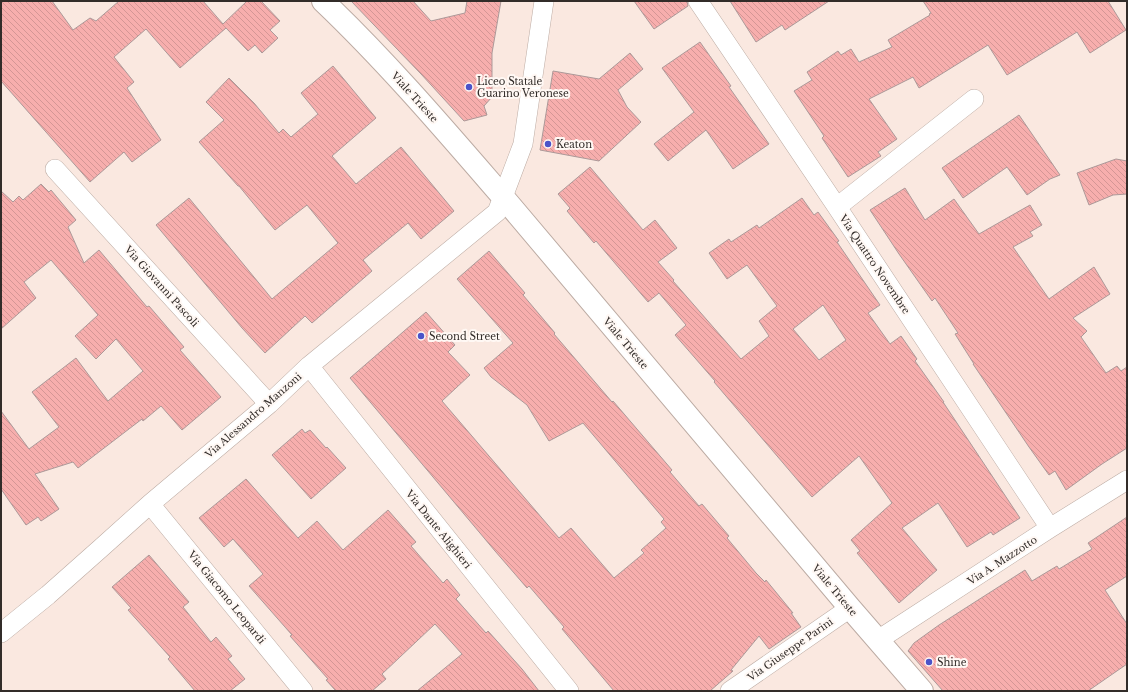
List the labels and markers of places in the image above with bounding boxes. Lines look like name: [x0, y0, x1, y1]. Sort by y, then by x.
place label: Liceo Statale Guarino Veronese: [477, 75, 569, 100]
marker: Liceo Statale Guarino Veronese: [464, 82, 474, 92]
place label: Keaton: [556, 138, 592, 151]
marker: Keaton: [543, 139, 553, 149]
place label: Second Street: [429, 330, 500, 343]
marker: Second Street: [416, 331, 426, 341]
place label: Shine: [937, 656, 967, 669]
marker: Shine: [924, 657, 934, 667]

